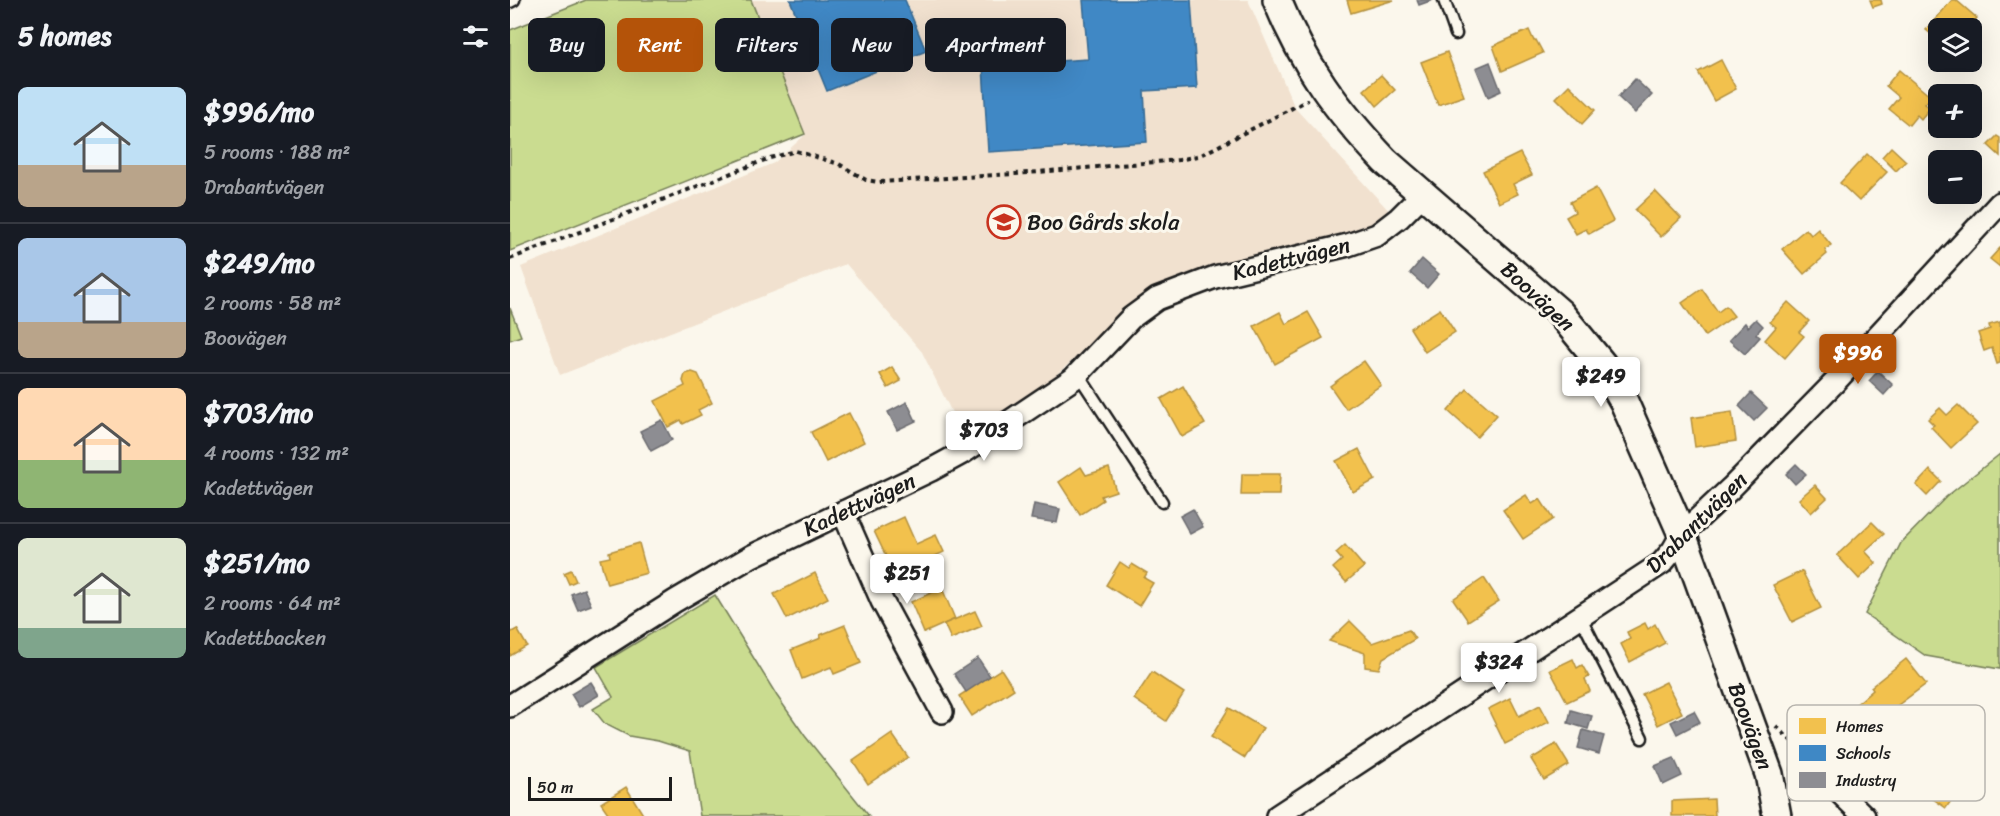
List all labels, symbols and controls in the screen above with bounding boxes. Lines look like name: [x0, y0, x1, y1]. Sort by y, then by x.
text: 5 homes: [18, 13, 111, 59]
chip: Buy: [528, 18, 605, 72]
chip: Rent: [617, 18, 703, 72]
chip: Filters: [715, 18, 819, 72]
chip: New: [831, 18, 913, 72]
chip: Apartment: [925, 18, 1066, 72]
map controls: [1928, 18, 1982, 204]
button: layers: [1928, 18, 1982, 72]
icon: filters: [459, 20, 492, 53]
button: +: [1928, 84, 1982, 138]
text: $996/mo: [204, 89, 314, 135]
icon: home: [66, 111, 138, 183]
text: 5 rooms · 188 m²: [204, 135, 350, 170]
button: −: [1928, 150, 1982, 204]
text: Drabantvägen: [204, 170, 324, 205]
place label: Boo Gårds skola: [1027, 203, 1180, 242]
school or university icon: Boo Gårds skola: [986, 204, 1022, 240]
street label: Kadettvägen: [1228, 225, 1354, 292]
text: $249/mo: [204, 240, 315, 286]
street label: Boovägen: [1491, 251, 1584, 342]
icon: home: [66, 262, 138, 334]
text: 2 rooms · 58 m²: [204, 286, 341, 321]
text: Boovägen: [204, 321, 287, 356]
pin: $996: [1822, 334, 1894, 385]
text: $996: [1833, 336, 1883, 371]
pin: $249: [1565, 357, 1637, 408]
text: $249: [1576, 359, 1626, 394]
text: $703/mo: [204, 390, 313, 436]
pin: $703: [948, 411, 1020, 462]
icon: home: [66, 412, 138, 484]
text: $703: [960, 413, 1008, 448]
text: 4 rooms · 132 m²: [204, 436, 349, 471]
street label: Kadettvägen: [796, 461, 922, 548]
street label: Drabantvägen: [1636, 462, 1757, 583]
text: Kadettvägen: [204, 471, 313, 506]
text: $251/mo: [204, 540, 310, 586]
pin: $251: [871, 554, 943, 605]
text: $251: [884, 556, 930, 591]
icon: home: [66, 562, 138, 634]
text: 2 rooms · 64 m²: [204, 586, 341, 621]
text: Kadettbacken: [204, 621, 326, 656]
pin: $324: [1463, 643, 1535, 694]
text: $324: [1475, 645, 1523, 680]
street label: Boovägen: [1717, 677, 1784, 776]
legend: [1787, 705, 1985, 801]
text: Homes: [1836, 712, 1884, 741]
text: Schools: [1836, 739, 1891, 768]
text: Industry: [1835, 766, 1897, 795]
text: 50 m: [537, 773, 573, 802]
scale bar: [528, 774, 672, 802]

